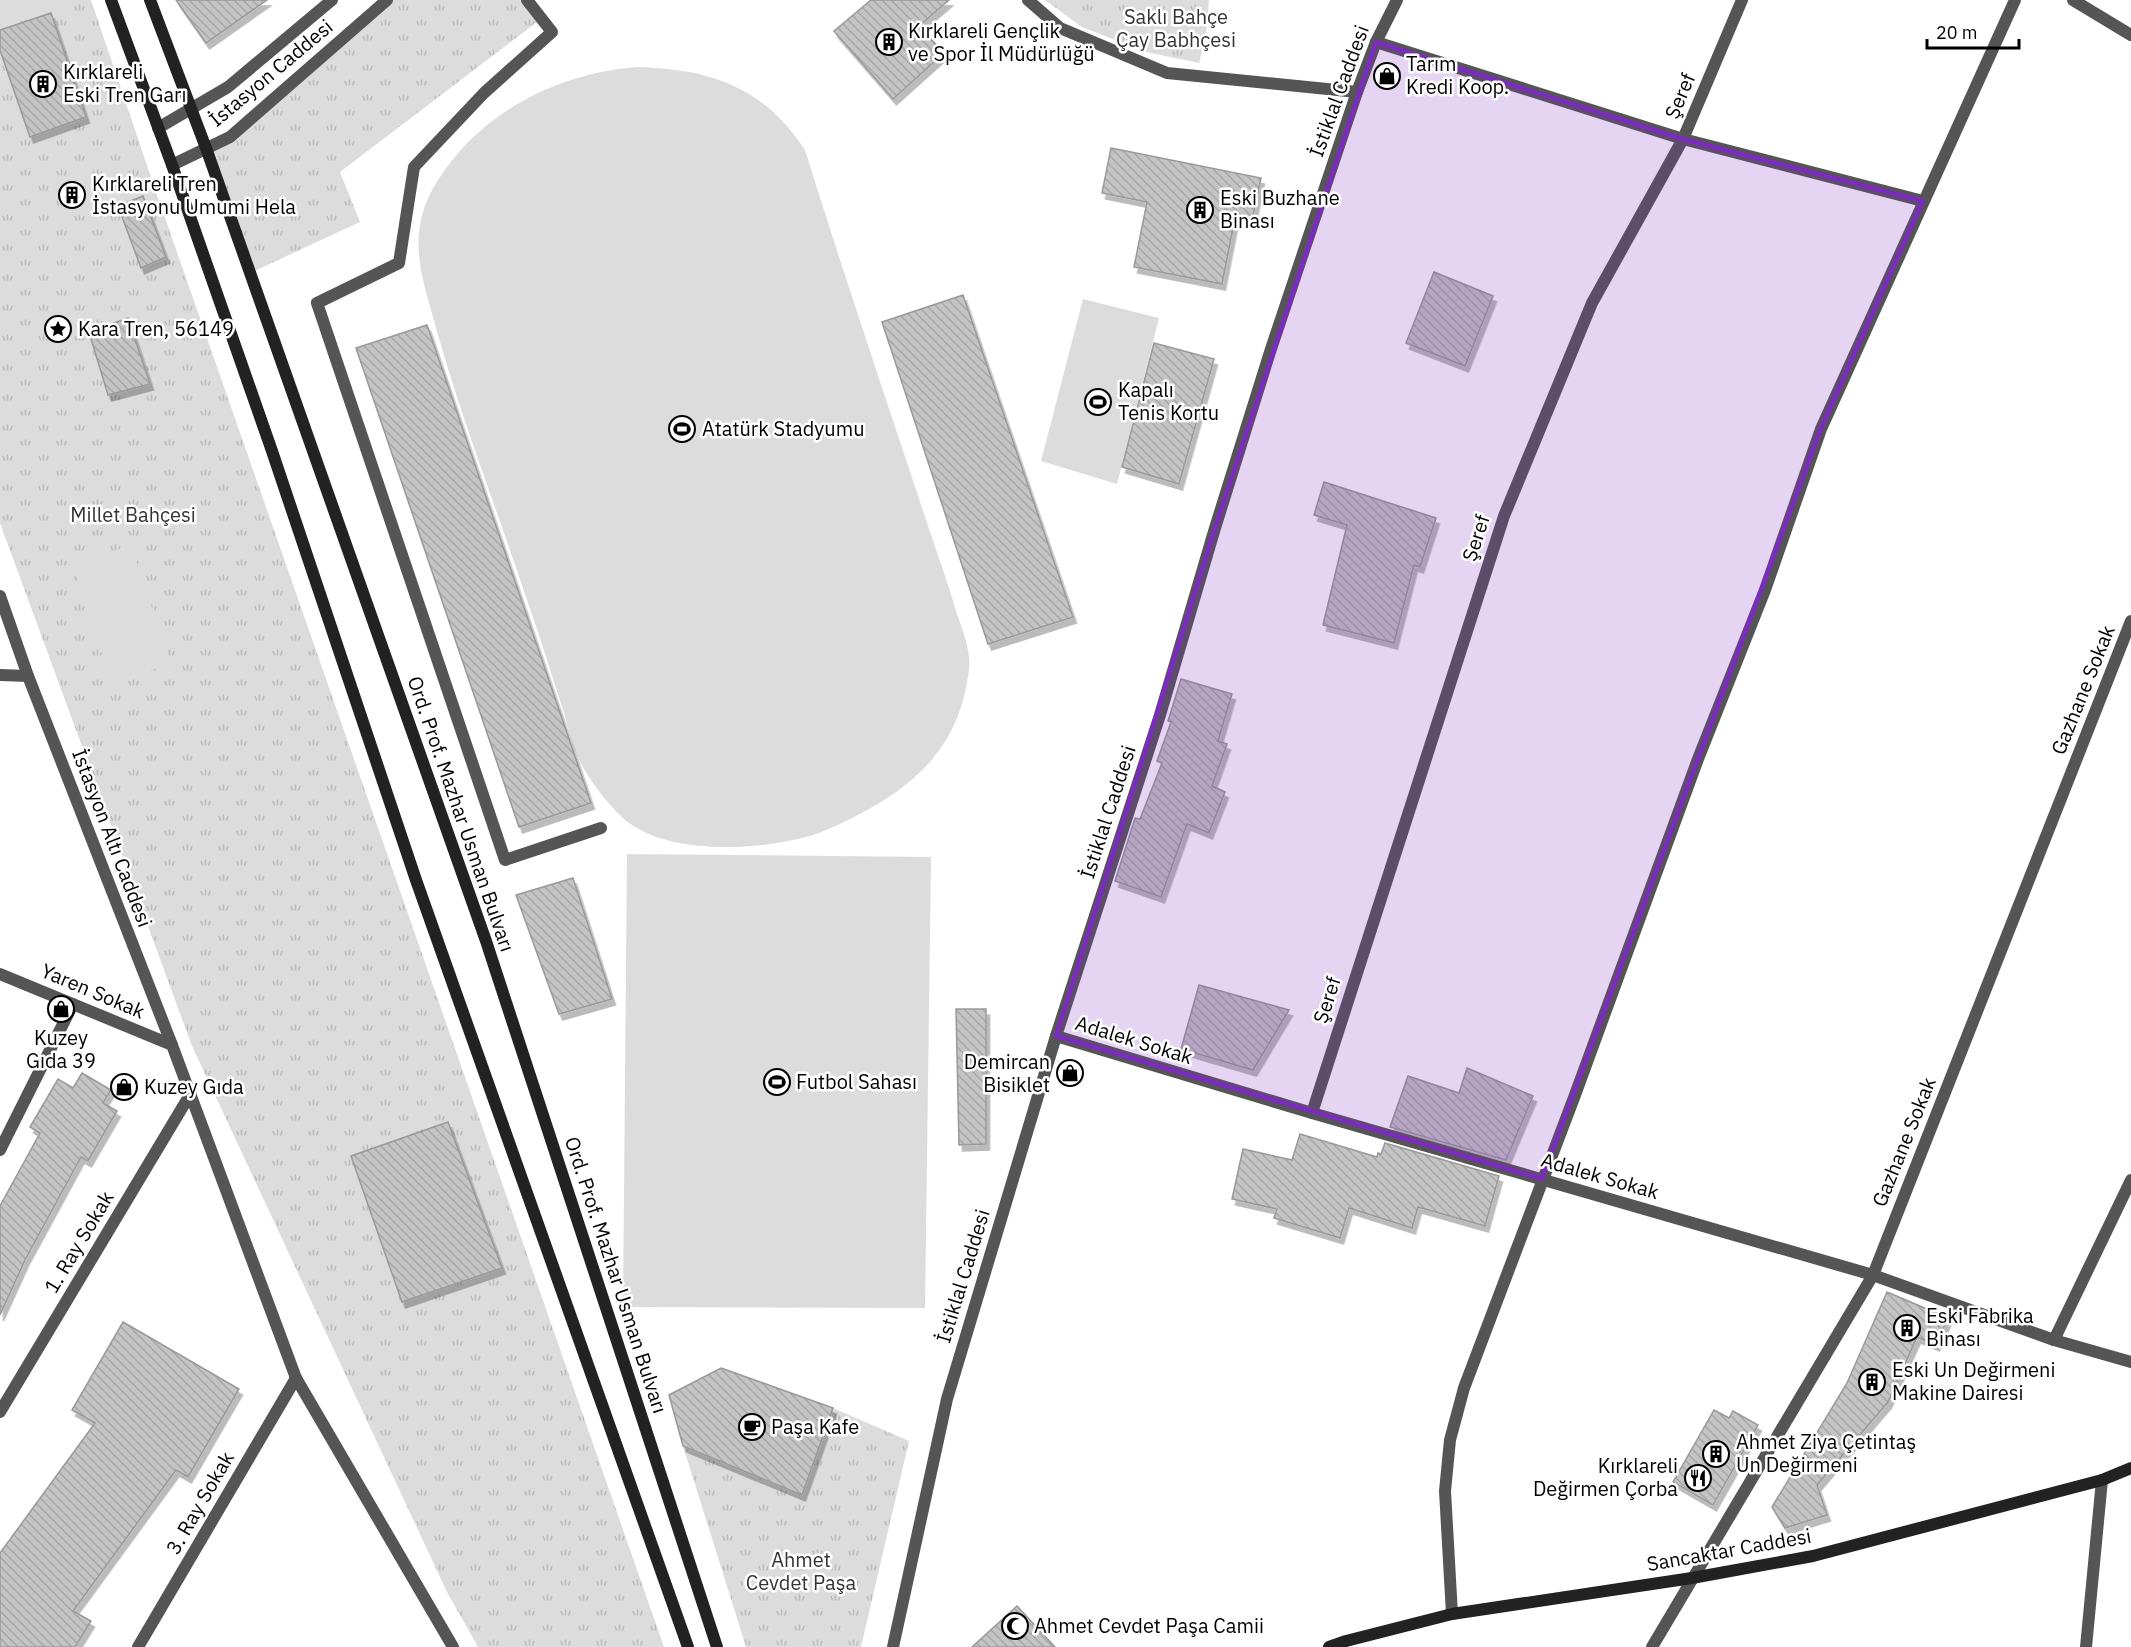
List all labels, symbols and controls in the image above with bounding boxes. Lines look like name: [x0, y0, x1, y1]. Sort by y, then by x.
park label: Saklı Bahçe Çay Babhçesi: [1116, 3, 1236, 53]
scale bar: [1927, 12, 2018, 50]
street label: İstasyon Caddesi: [203, 13, 338, 132]
place label: Kırklareli Gençlik ve Spor İl Müdürlüğü: [908, 17, 1095, 67]
street label: İstiklal Caddesi: [1302, 21, 1375, 161]
text: 20 m: [1936, 21, 1978, 44]
building icon: Kırklareli Gençlik ve Spor İl Müdürlüğü: [874, 27, 904, 57]
place label: Tarım Kredi Koop.: [1406, 50, 1509, 100]
place label: Kırklareli Eski Tren Garı: [63, 58, 186, 108]
shop icon: Tarım Kredi Koop.: [1372, 61, 1402, 91]
street label: Şeref: [1658, 68, 1701, 123]
building icon: Kırklareli Eski Tren Garı: [28, 69, 58, 99]
place label: Kırklareli Tren İstasyonu Umumi Hela: [92, 170, 296, 220]
building icon: Kırklareli Tren İstasyonu Umumi Hela: [57, 180, 87, 210]
place label: Eski Buzhane Binası: [1220, 184, 1340, 234]
building icon: Eski Buzhane Binası: [1185, 195, 1215, 225]
place icon: Kara Tren, 56149: [43, 314, 73, 344]
place label: Kara Tren, 56149: [78, 315, 234, 342]
place label: Kapalı Tenis Kortu: [1118, 376, 1219, 426]
sports icon: Kapalı Tenis Kortu: [1083, 387, 1113, 417]
sports icon: Atatürk Stadyumu: [667, 414, 697, 444]
place label: Atatürk Stadyumu: [702, 415, 865, 442]
park label: Millet Bahçesi: [70, 501, 196, 528]
street label: Şeref: [1455, 511, 1496, 565]
street label: Gazhane Sokak: [2044, 621, 2121, 759]
street label: Ord. Prof. Mazhar Usman Bulvarı: [402, 673, 521, 955]
street label: İstiklal Caddesi: [1073, 742, 1142, 882]
street label: İstasyon Altı Caddesi: [66, 745, 159, 931]
street label: Yaren Sokak: [37, 957, 150, 1025]
street label: Şeref: [1306, 973, 1347, 1027]
shop icon: Kuzey Gıda 39: [46, 994, 76, 1024]
street label: Adalek Sokak: [1072, 1009, 1197, 1070]
place label: Kuzey Gıda 39: [26, 1024, 96, 1074]
place label: Demircan Bisiklet: [964, 1048, 1050, 1098]
shop icon: Demircan Bisiklet: [1055, 1058, 1085, 1088]
sports icon: Futbol Sahası: [762, 1067, 792, 1097]
place label: Futbol Sahası: [796, 1068, 917, 1095]
shop icon: Kuzey Gıda: [109, 1072, 139, 1102]
place label: Kuzey Gıda: [144, 1073, 244, 1100]
street label: Gazhane Sokak: [1865, 1073, 1942, 1211]
street label: Ord. Prof. Mazhar Usman Bulvarı: [559, 1133, 674, 1417]
street label: Adalek Sokak: [1538, 1146, 1663, 1205]
street label: 1. Ray Sokak: [38, 1185, 120, 1298]
street label: İstiklal Caddesi: [929, 1206, 996, 1346]
place label: Eski Fabrika Binası: [1926, 1302, 2034, 1352]
building icon: Eski Fabrika Binası: [1892, 1313, 1922, 1343]
place label: Eski Un Değirmeni Makine Dairesi: [1892, 1356, 2055, 1406]
building icon: Eski Un Değirmeni Makine Dairesi: [1857, 1367, 1887, 1397]
cafe icon: Paşa Kafe: [737, 1412, 767, 1442]
place label: Paşa Kafe: [771, 1413, 859, 1440]
place label: Ahmet Ziya Çetintaş Un Değirmeni: [1736, 1428, 1916, 1478]
building icon: Ahmet Ziya Çetintaş Un Değirmeni: [1701, 1439, 1731, 1469]
street label: 3. Ray Sokak: [159, 1446, 240, 1559]
place label: Kırklareli Değirmen Çorba: [1533, 1452, 1678, 1502]
restaurant icon: Kırklareli Değirmen Çorba: [1683, 1463, 1713, 1493]
street label: Sancaktar Caddesi: [1645, 1522, 1813, 1577]
park label: Ahmet Cevdet Paşa: [746, 1546, 856, 1596]
mosque icon: Ahmet Cevdet Paşa Camii: [1000, 1611, 1030, 1641]
place label: Ahmet Cevdet Paşa Camii: [1034, 1612, 1264, 1639]

